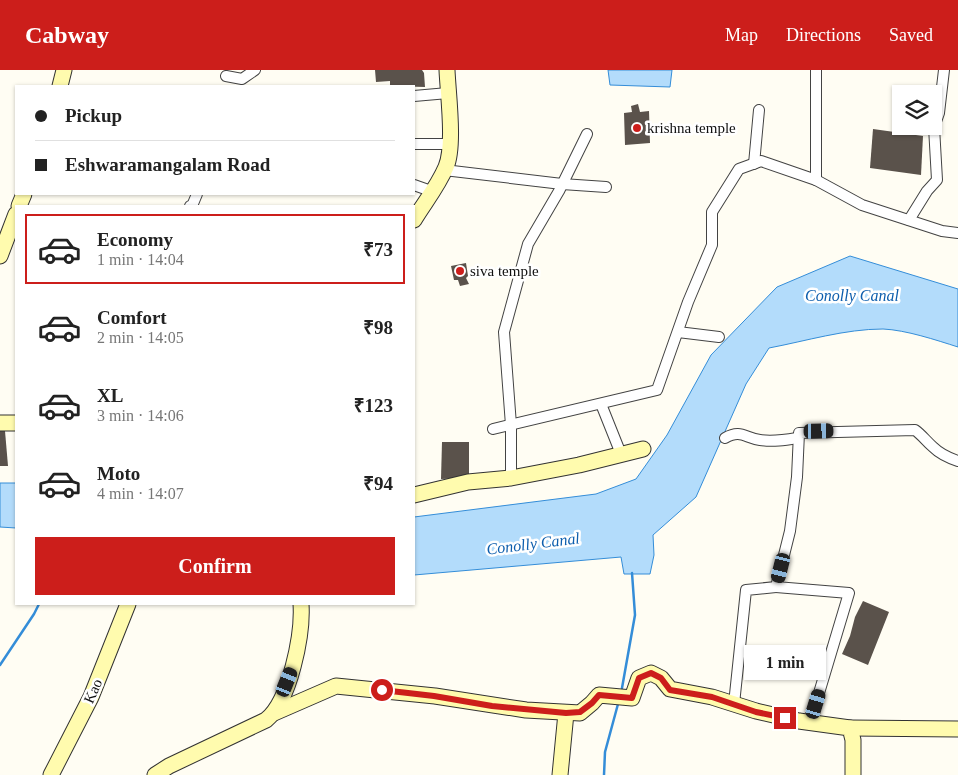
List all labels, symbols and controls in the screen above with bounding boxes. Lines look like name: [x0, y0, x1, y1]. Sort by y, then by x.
text: Cabway: [25, 22, 109, 48]
text: Map: [725, 25, 758, 45]
text: Directions: [786, 25, 861, 45]
text: Saved: [889, 25, 933, 45]
map controls: [892, 85, 942, 135]
button: layers: [892, 85, 942, 135]
text: Pickup: [65, 105, 122, 126]
place label: krishna temple: [647, 120, 736, 136]
marker: krishna temple: [631, 122, 643, 134]
text: Eshwaramangalam Road: [65, 154, 270, 175]
icon: car: [37, 227, 82, 272]
text: Economy: [97, 229, 173, 250]
text: ₹73: [363, 239, 393, 260]
text: 1 min · 14:04: [97, 251, 184, 268]
place label: siva temple: [470, 263, 539, 279]
marker: siva temple: [454, 265, 466, 277]
water label: Conolly Canal: [805, 287, 899, 305]
icon: car: [37, 305, 82, 350]
text: Comfort: [97, 307, 167, 328]
text: ₹98: [363, 317, 393, 338]
text: 2 min · 14:05: [97, 329, 184, 346]
icon: car: [37, 383, 82, 428]
text: XL: [97, 385, 123, 406]
text: ₹123: [354, 395, 393, 416]
text: 3 min · 14:06: [97, 407, 184, 424]
car: [803, 423, 834, 439]
icon: car: [37, 461, 82, 506]
text: Moto: [97, 463, 140, 484]
text: ₹94: [363, 473, 393, 494]
text: 4 min · 14:07: [97, 485, 184, 502]
water label: Conolly Canal: [485, 529, 581, 559]
button: Confirm: [35, 537, 395, 595]
car: [770, 552, 791, 584]
callout: 1 min: [744, 646, 826, 680]
text: 1 min: [766, 654, 804, 671]
car: [274, 665, 299, 699]
street label: Kao: [81, 676, 105, 706]
route start: [371, 679, 393, 701]
car: [804, 687, 827, 721]
route end: [774, 707, 796, 729]

